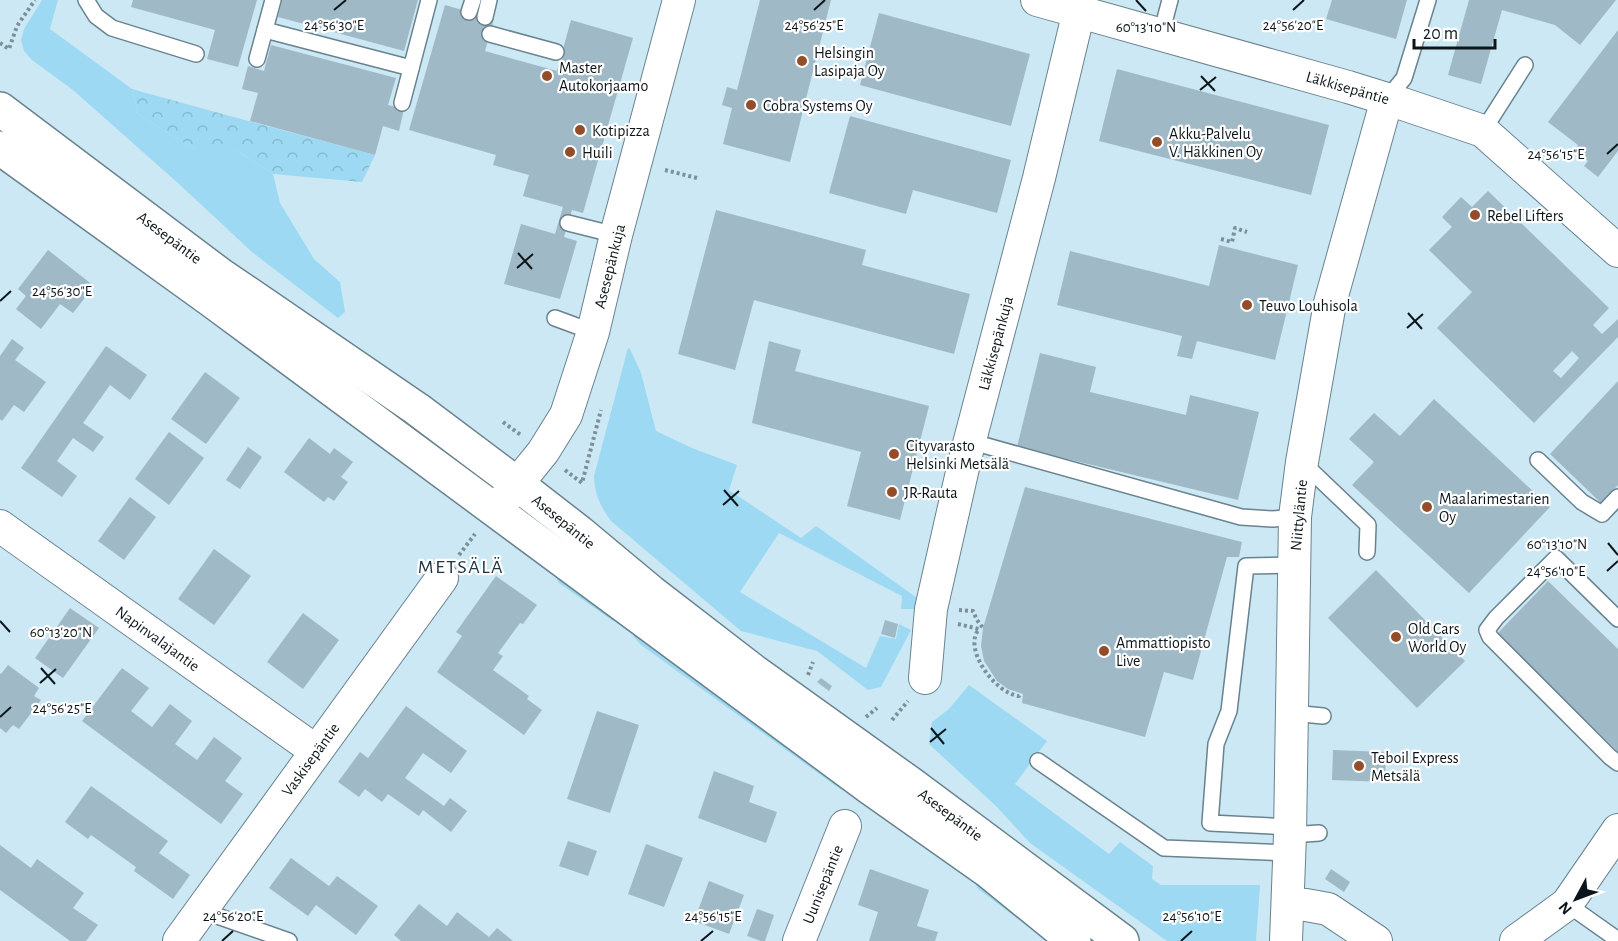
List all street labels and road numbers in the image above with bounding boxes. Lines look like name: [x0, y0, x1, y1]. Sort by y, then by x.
street label: Läkkisepäntie: [1304, 68, 1391, 107]
street label: Asesepäntie: [134, 209, 204, 267]
street label: Asesepänkuja: [592, 222, 629, 310]
street label: Läkkisepänkuja: [976, 295, 1017, 392]
street label: Niittyläntie: [1288, 479, 1311, 551]
street label: Asesepäntie: [529, 492, 598, 552]
street label: Napinvalajantie: [112, 603, 202, 675]
street label: Vaskisepäntie: [279, 720, 343, 799]
street label: Asesepäntie: [915, 786, 985, 844]
street label: Uunisepäntie: [800, 843, 846, 926]

